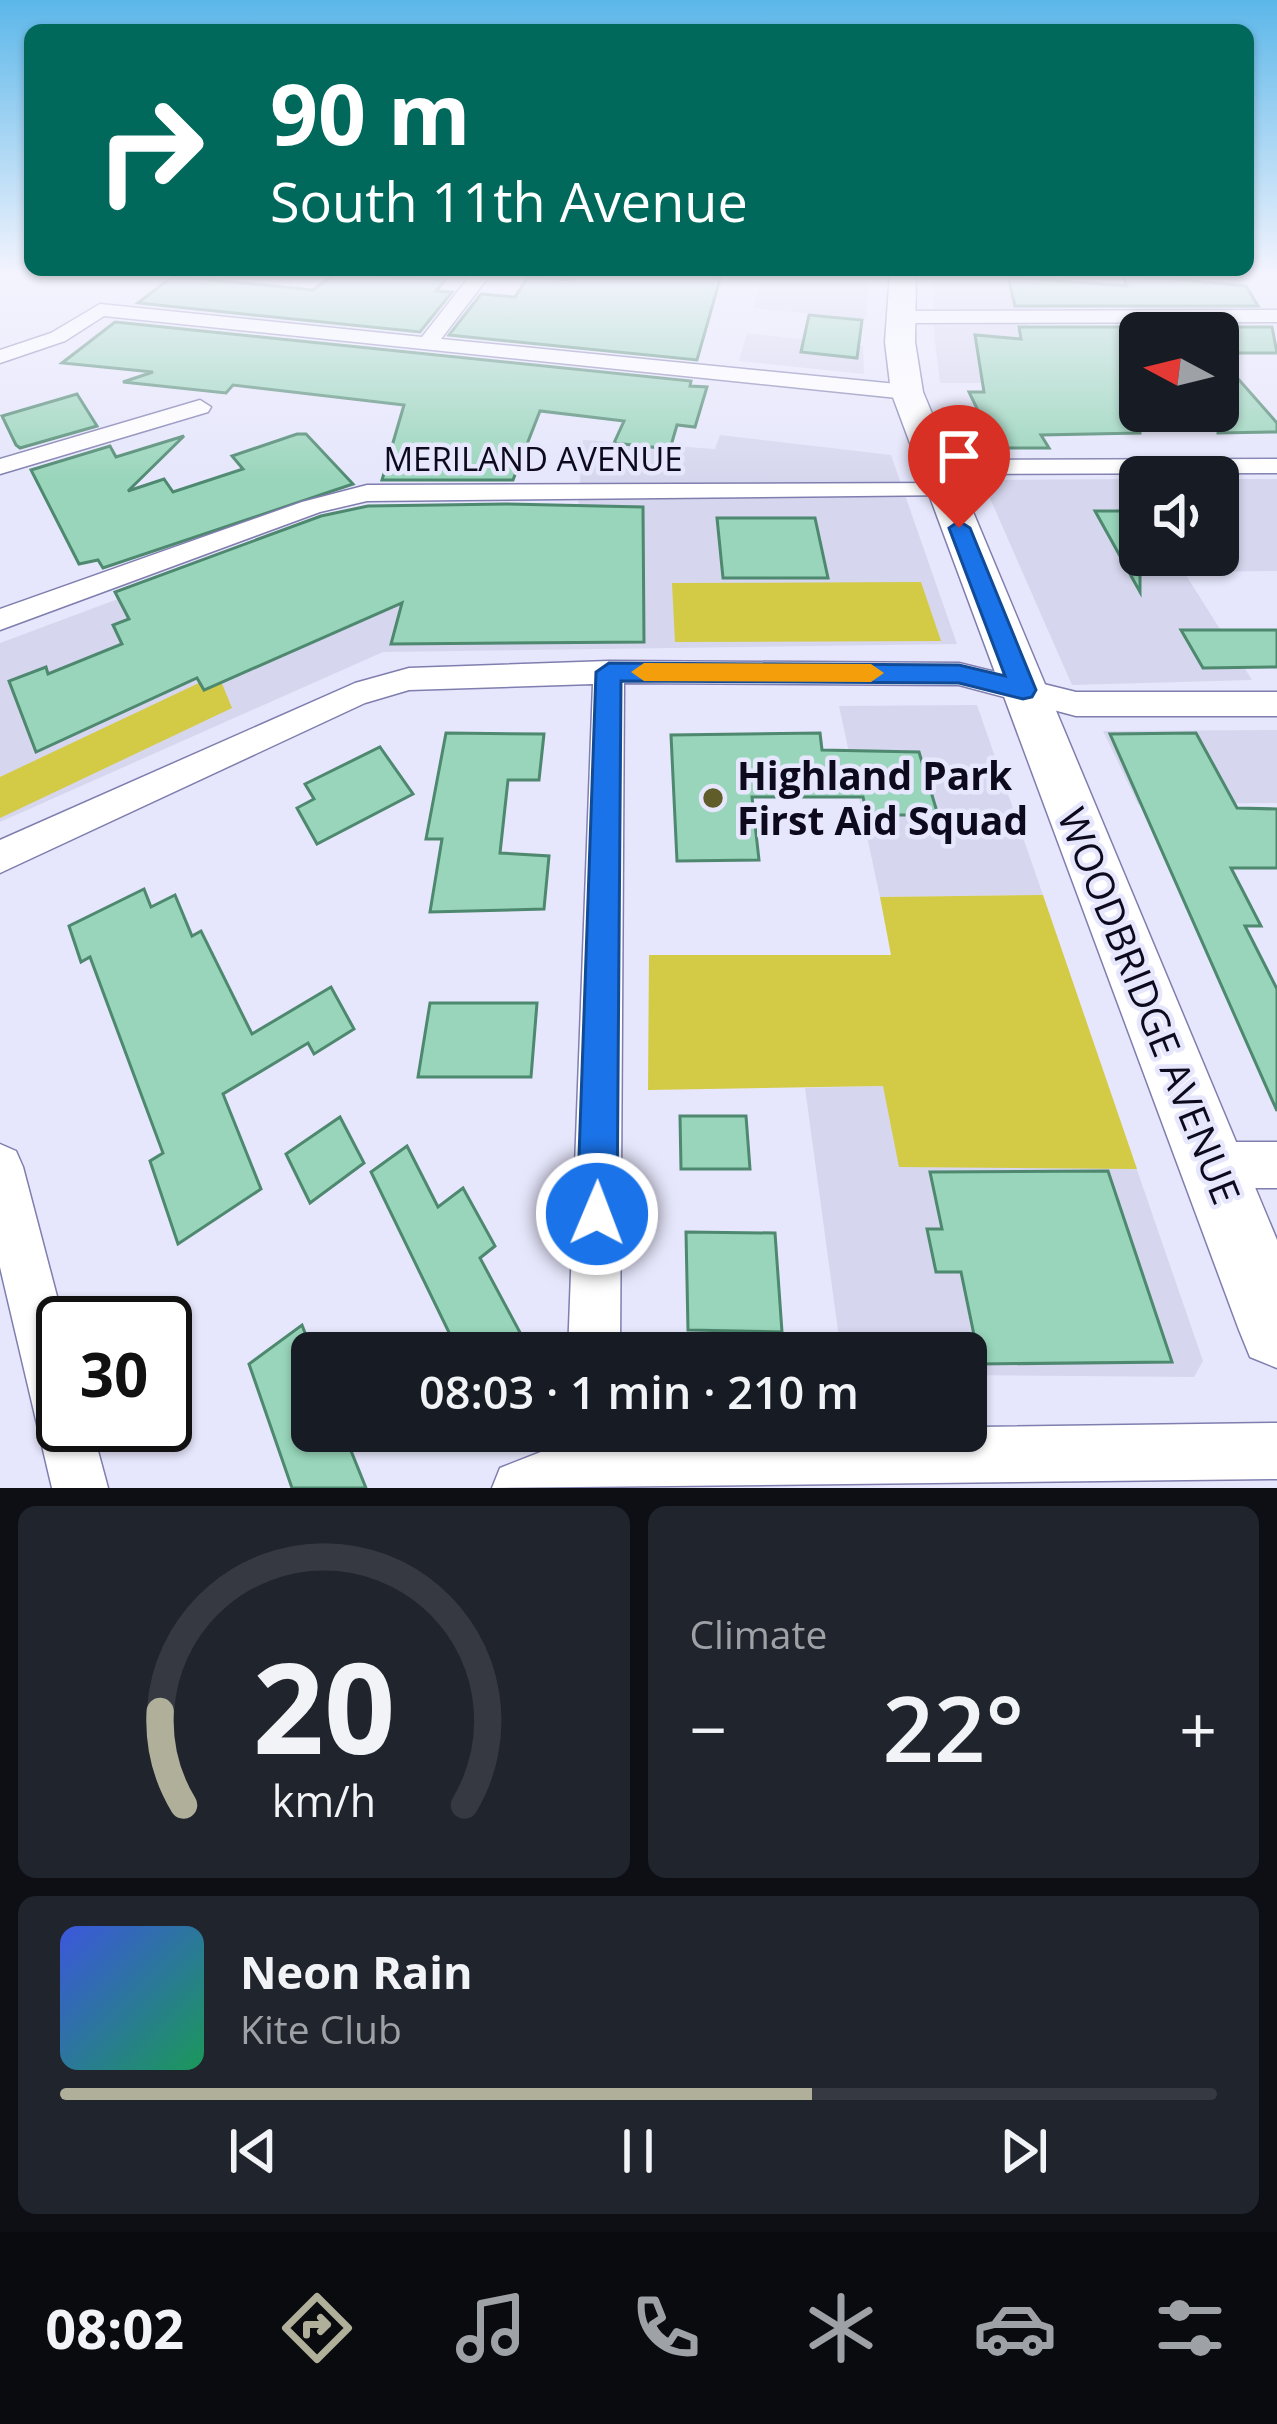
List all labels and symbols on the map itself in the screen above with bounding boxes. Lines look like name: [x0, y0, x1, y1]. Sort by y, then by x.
north arrow: [1119, 312, 1239, 432]
pin: [908, 405, 1010, 528]
street label: MERILAND AVENUE: [383, 436, 683, 481]
place label: Highland Park First Aid Squad: [737, 748, 1028, 846]
marker: Highland Park First Aid Squad: [700, 785, 726, 811]
street label: WOODBRIDGE AVENUE: [1047, 800, 1254, 1211]
position arrow: [534, 1151, 660, 1277]
speed limit sign: 30: [36, 1296, 192, 1452]

